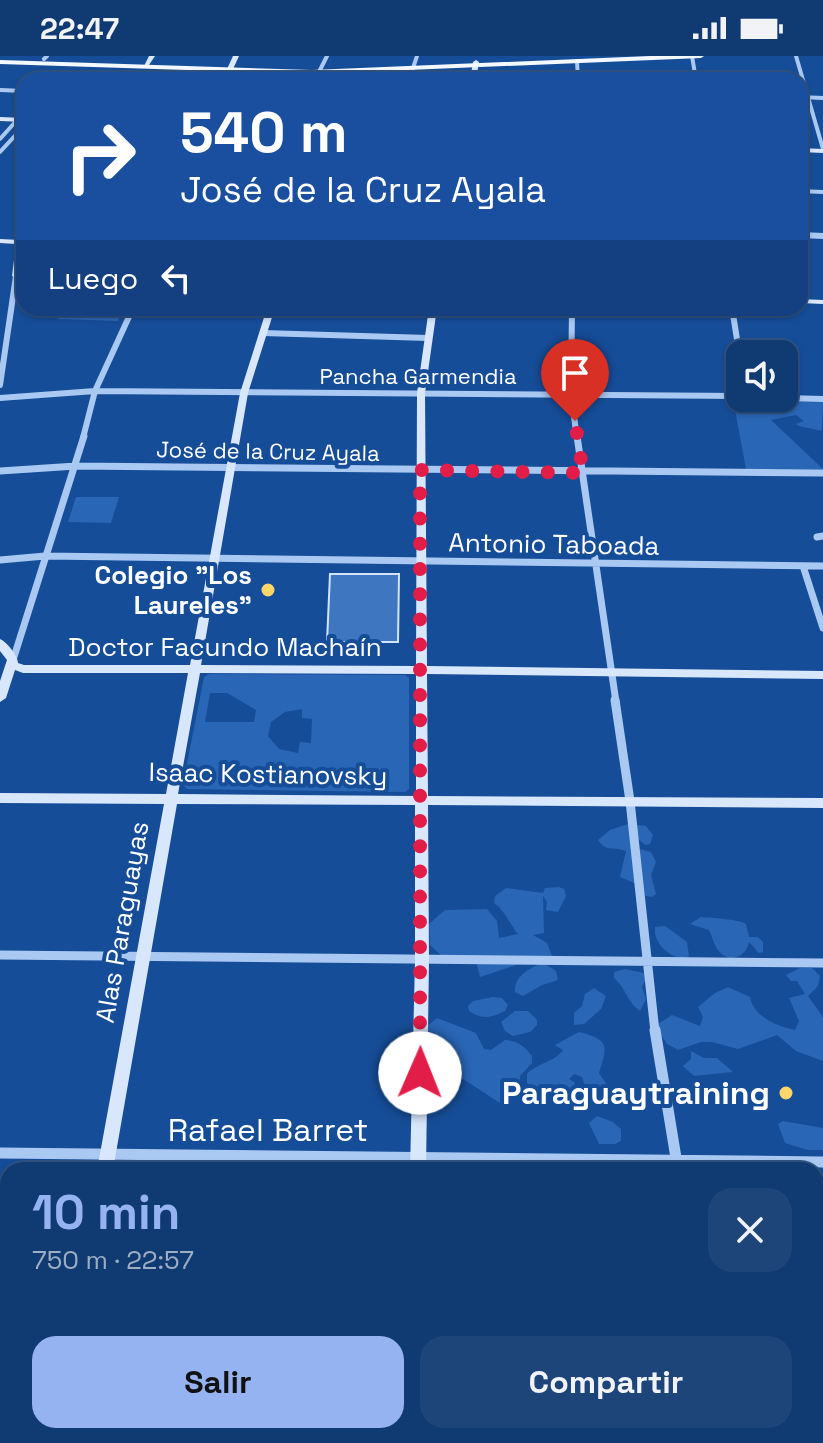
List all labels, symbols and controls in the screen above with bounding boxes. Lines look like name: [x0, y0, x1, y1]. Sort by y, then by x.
text: 22:47: [40, 9, 119, 48]
text: 540 m: [180, 97, 348, 168]
icon: right: [48, 104, 152, 208]
text: José de la Cruz Ayala: [180, 167, 546, 213]
icon: left: [154, 256, 198, 300]
text: Luego: [48, 259, 138, 298]
pin: [541, 339, 609, 421]
map controls: [726, 340, 798, 412]
button: sound: [726, 340, 798, 412]
icon: arrive: [553, 351, 597, 395]
street label: Pancha Garmendia: [319, 362, 517, 390]
street label: José de la Cruz Ayala: [156, 435, 380, 467]
street label: Antonio Taboada: [448, 525, 660, 563]
place label: Colegio "Los Laureles": [94, 558, 252, 622]
marker: Colegio "Los Laureles": [259, 581, 277, 599]
street label: Doctor Facundo Machaín: [68, 630, 382, 664]
street label: Isaac Kostianovsky: [148, 755, 388, 793]
street label: Alas Paraguayas: [88, 819, 156, 1025]
position arrow: [378, 1031, 462, 1115]
place label: Paraguaytraining: [502, 1073, 770, 1113]
marker: Paraguaytraining: [777, 1084, 795, 1102]
street label: Rafael Barret: [168, 1110, 368, 1150]
text: 10 min: [32, 1182, 180, 1243]
button: close: [708, 1188, 792, 1272]
text: 750 m · 22:57: [32, 1243, 194, 1277]
button: Salir: [32, 1336, 404, 1428]
button: Compartir: [420, 1336, 792, 1428]

